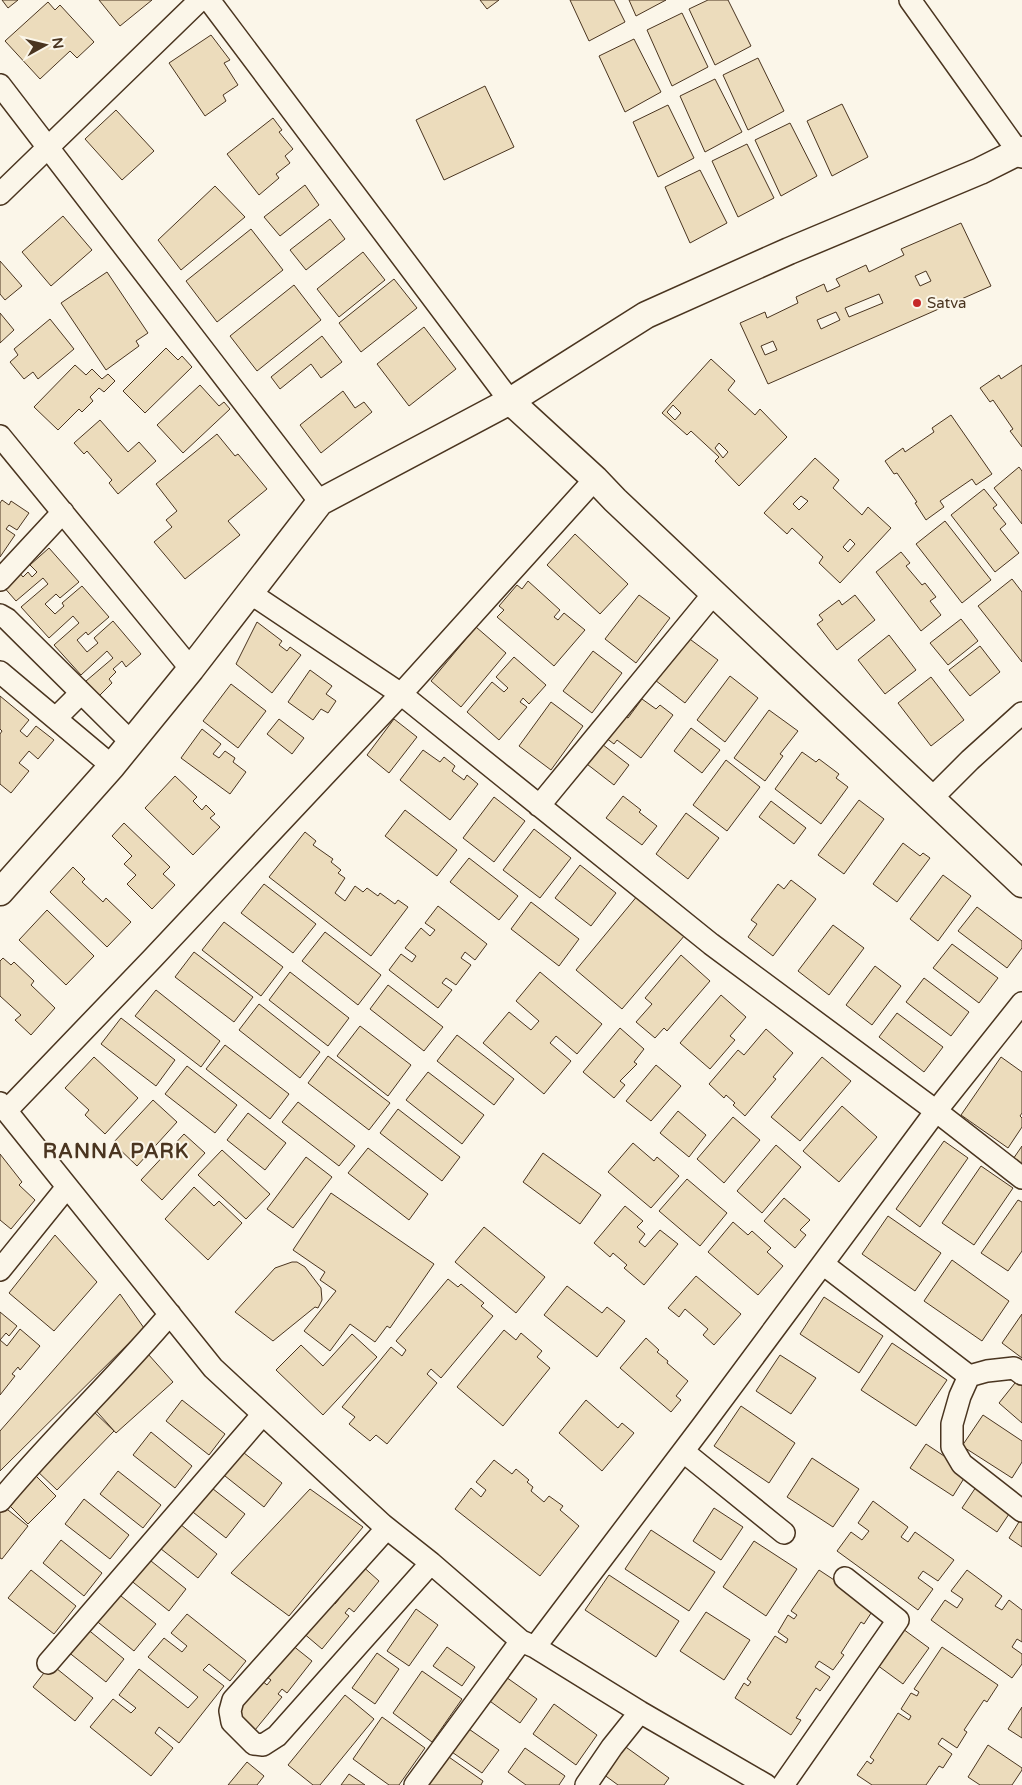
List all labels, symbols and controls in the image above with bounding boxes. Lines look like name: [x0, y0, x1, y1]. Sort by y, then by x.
north arrow: [20, 20, 70, 70]
text: N: [48, 37, 67, 50]
place label: Satva: [927, 294, 966, 312]
marker: Satva: [911, 297, 923, 309]
district label: RANNA PARK: [43, 1140, 189, 1164]

